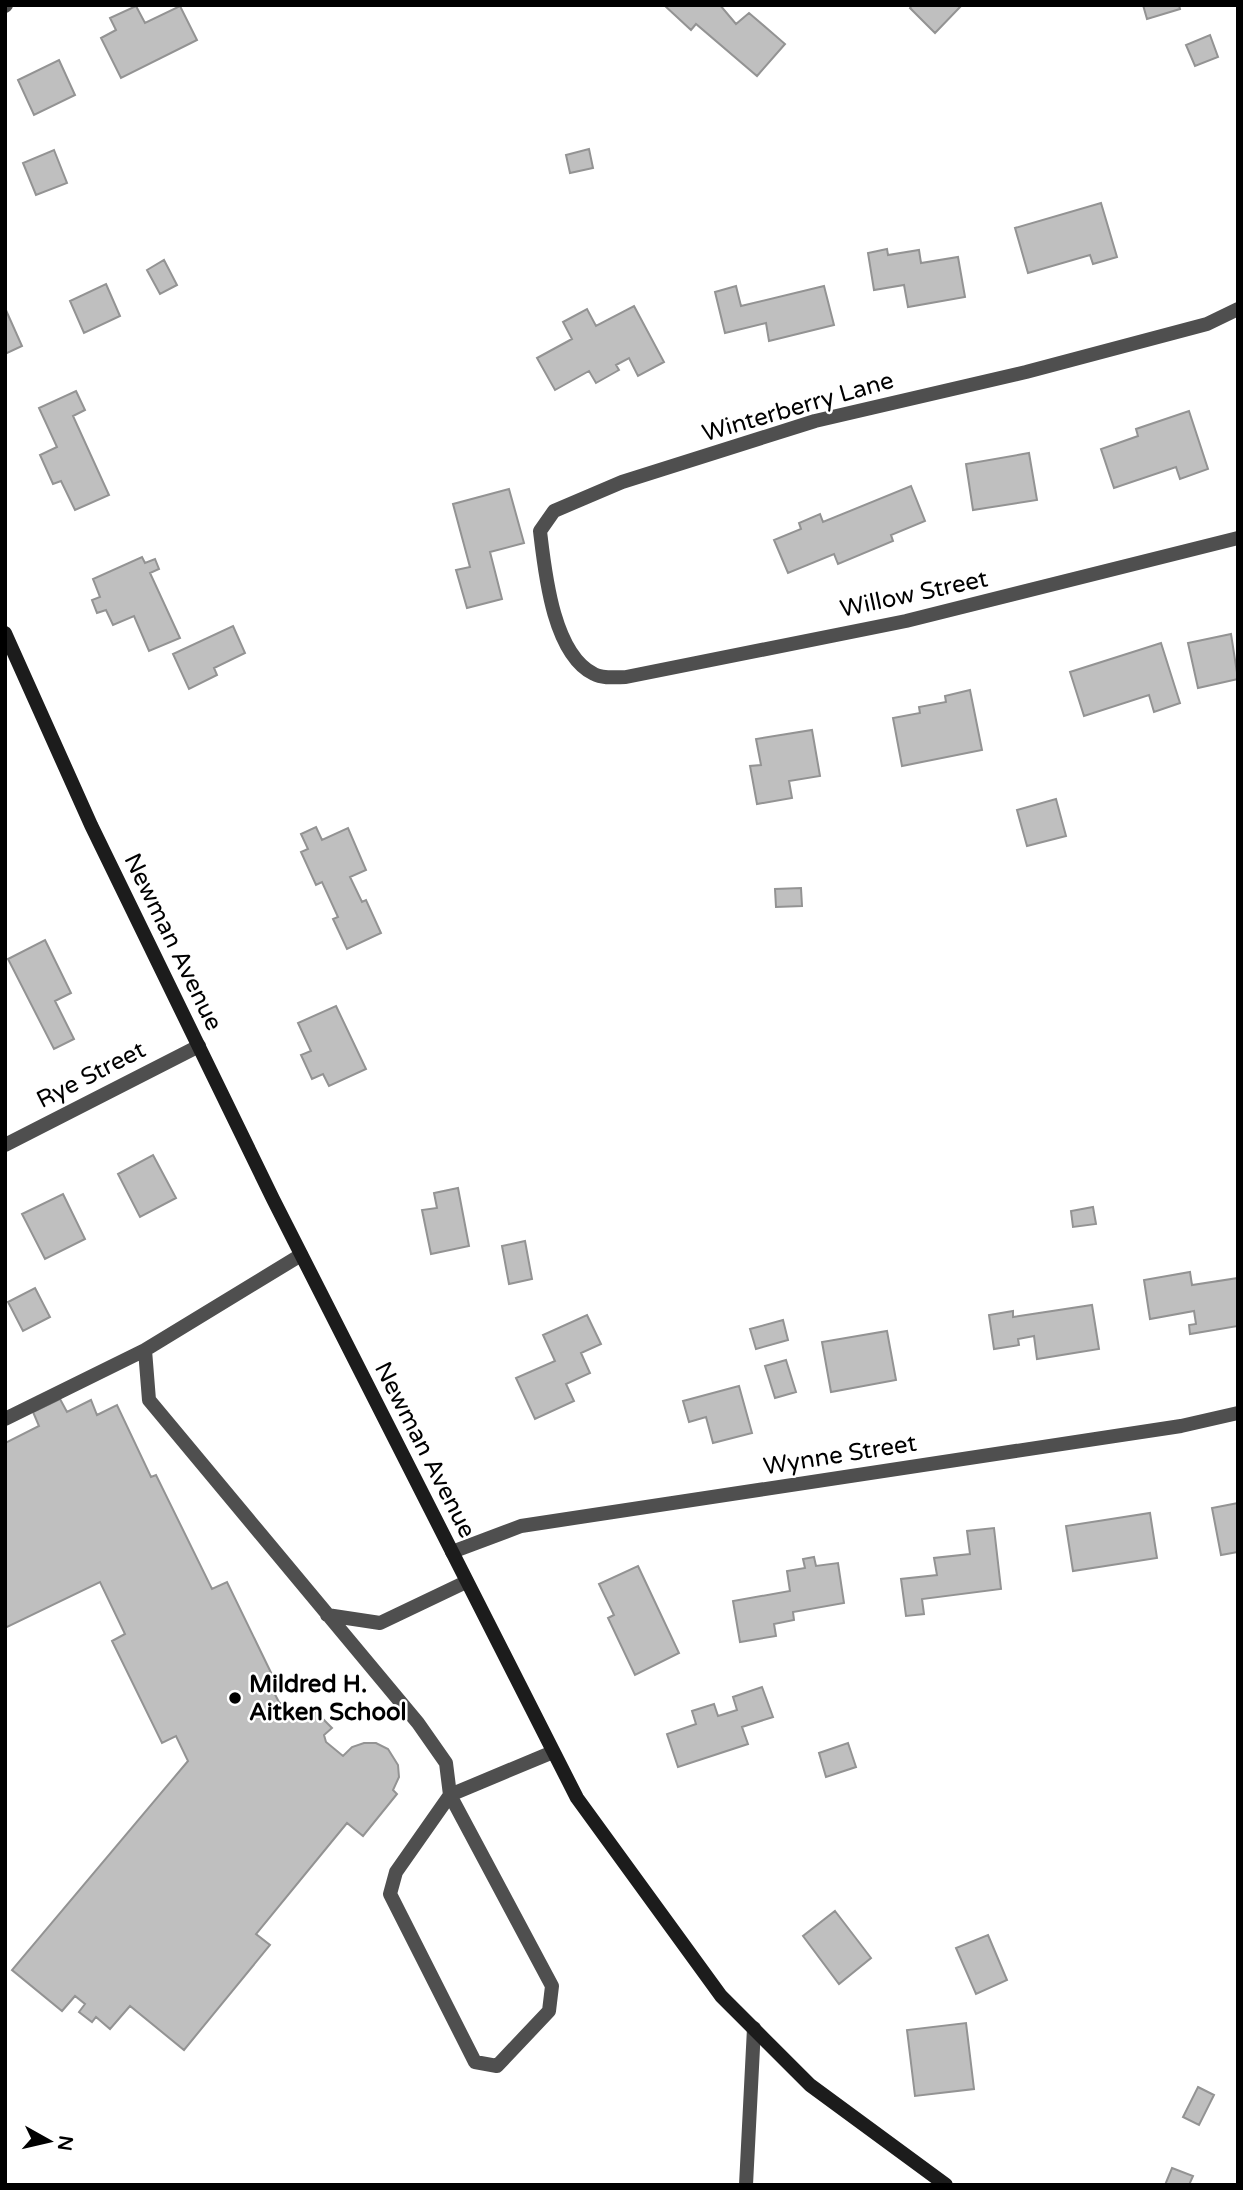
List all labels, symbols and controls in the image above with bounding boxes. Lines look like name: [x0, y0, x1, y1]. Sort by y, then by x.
street label: Winterberry Lane: [699, 366, 897, 448]
street label: Willow Street: [838, 564, 990, 624]
street label: Newman Avenue: [118, 849, 228, 1035]
street label: Rye Street: [32, 1035, 150, 1115]
street label: Newman Avenue: [368, 1357, 482, 1543]
street label: Wynne Street: [761, 1429, 919, 1481]
place label: Mildred H. Aitken School: [249, 1670, 407, 1727]
marker: Mildred H. Aitken School: [227, 1690, 243, 1706]
north arrow: [14, 2106, 84, 2176]
text: N: [53, 2134, 77, 2152]

